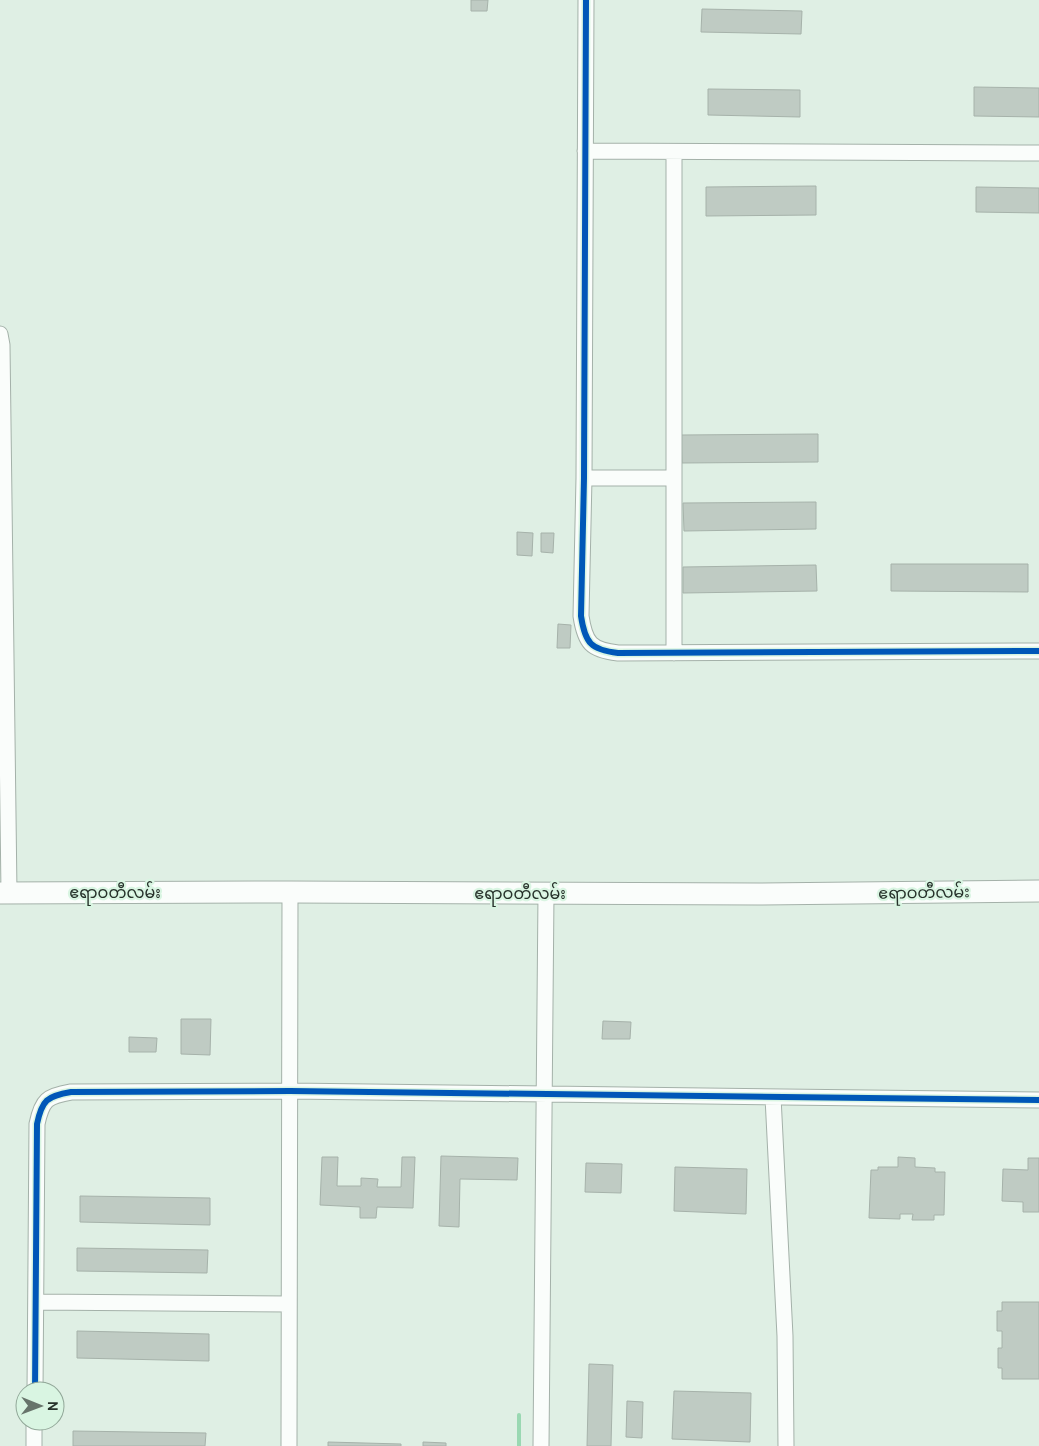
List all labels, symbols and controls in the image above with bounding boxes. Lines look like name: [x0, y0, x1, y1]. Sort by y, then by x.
street label: ဧရာဝတီလမ်း: [878, 880, 970, 907]
street label: ဧရာဝတီလမ်း: [69, 881, 161, 906]
street label: ဧရာဝတီလမ်း: [474, 882, 566, 907]
north arrow: [15, 1381, 65, 1431]
text: N: [43, 1401, 60, 1411]

